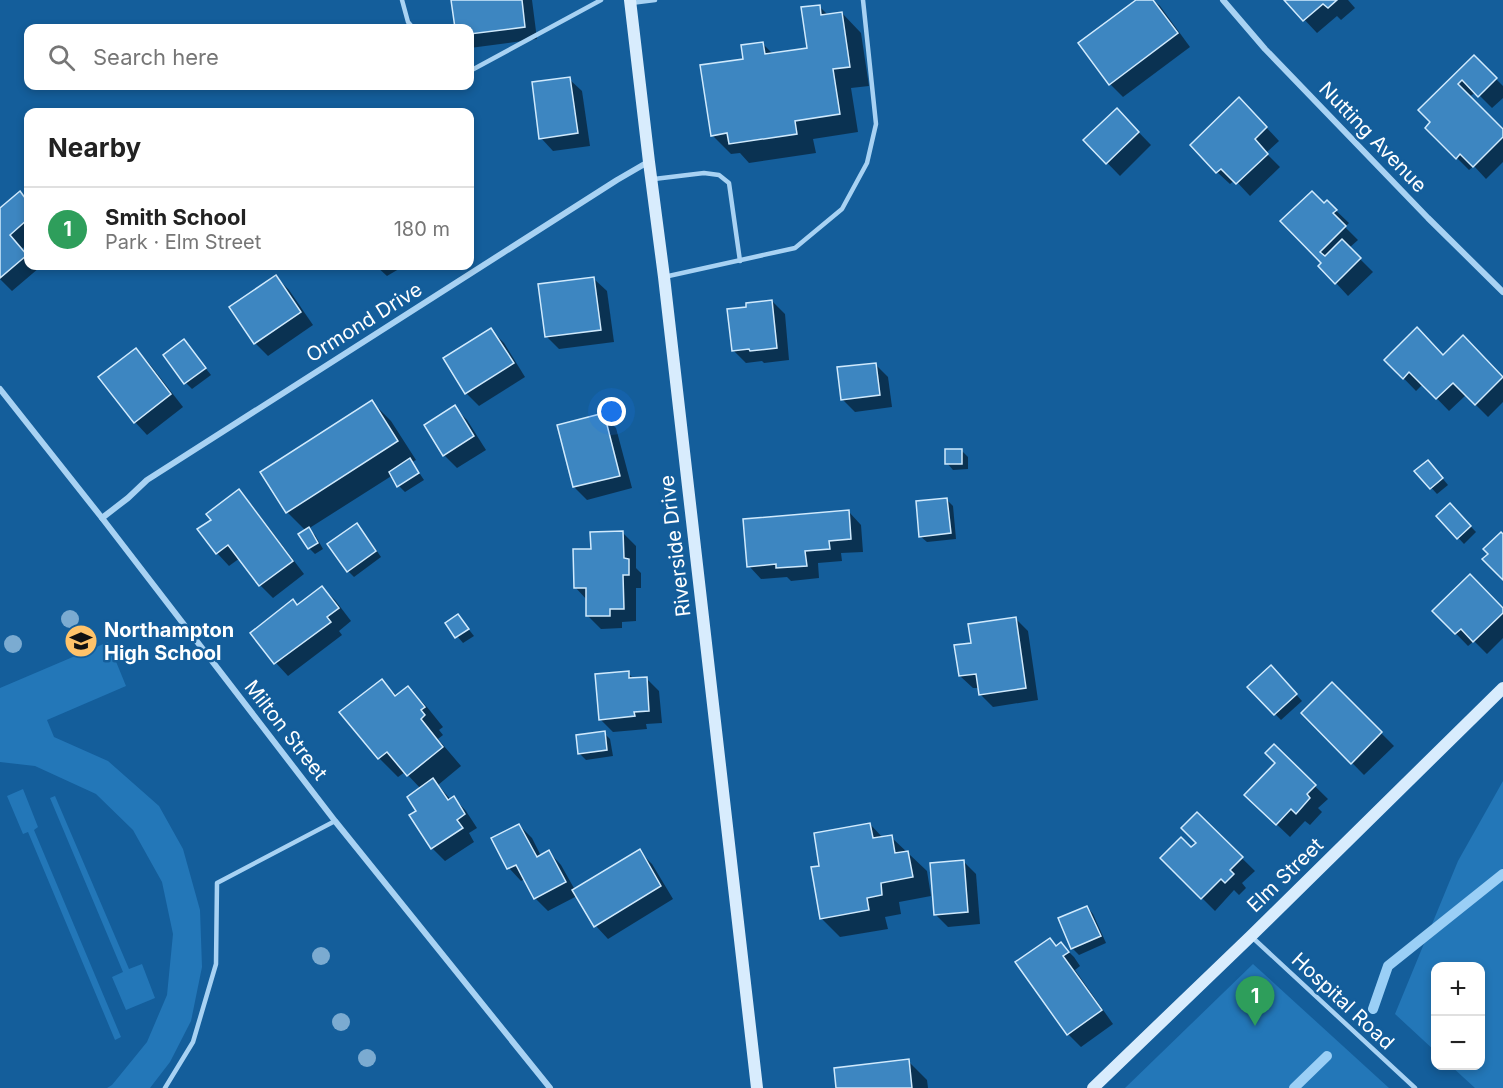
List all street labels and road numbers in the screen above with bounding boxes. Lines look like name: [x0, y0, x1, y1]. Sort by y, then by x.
street label: Nutting Avenue: [1314, 77, 1432, 197]
street label: Ormond Drive: [302, 277, 426, 367]
street label: Riverside Drive: [654, 474, 696, 618]
street label: Milton Street: [240, 675, 333, 785]
street label: Elm Street: [1242, 833, 1328, 917]
street label: Hospital Road: [1287, 948, 1399, 1054]

